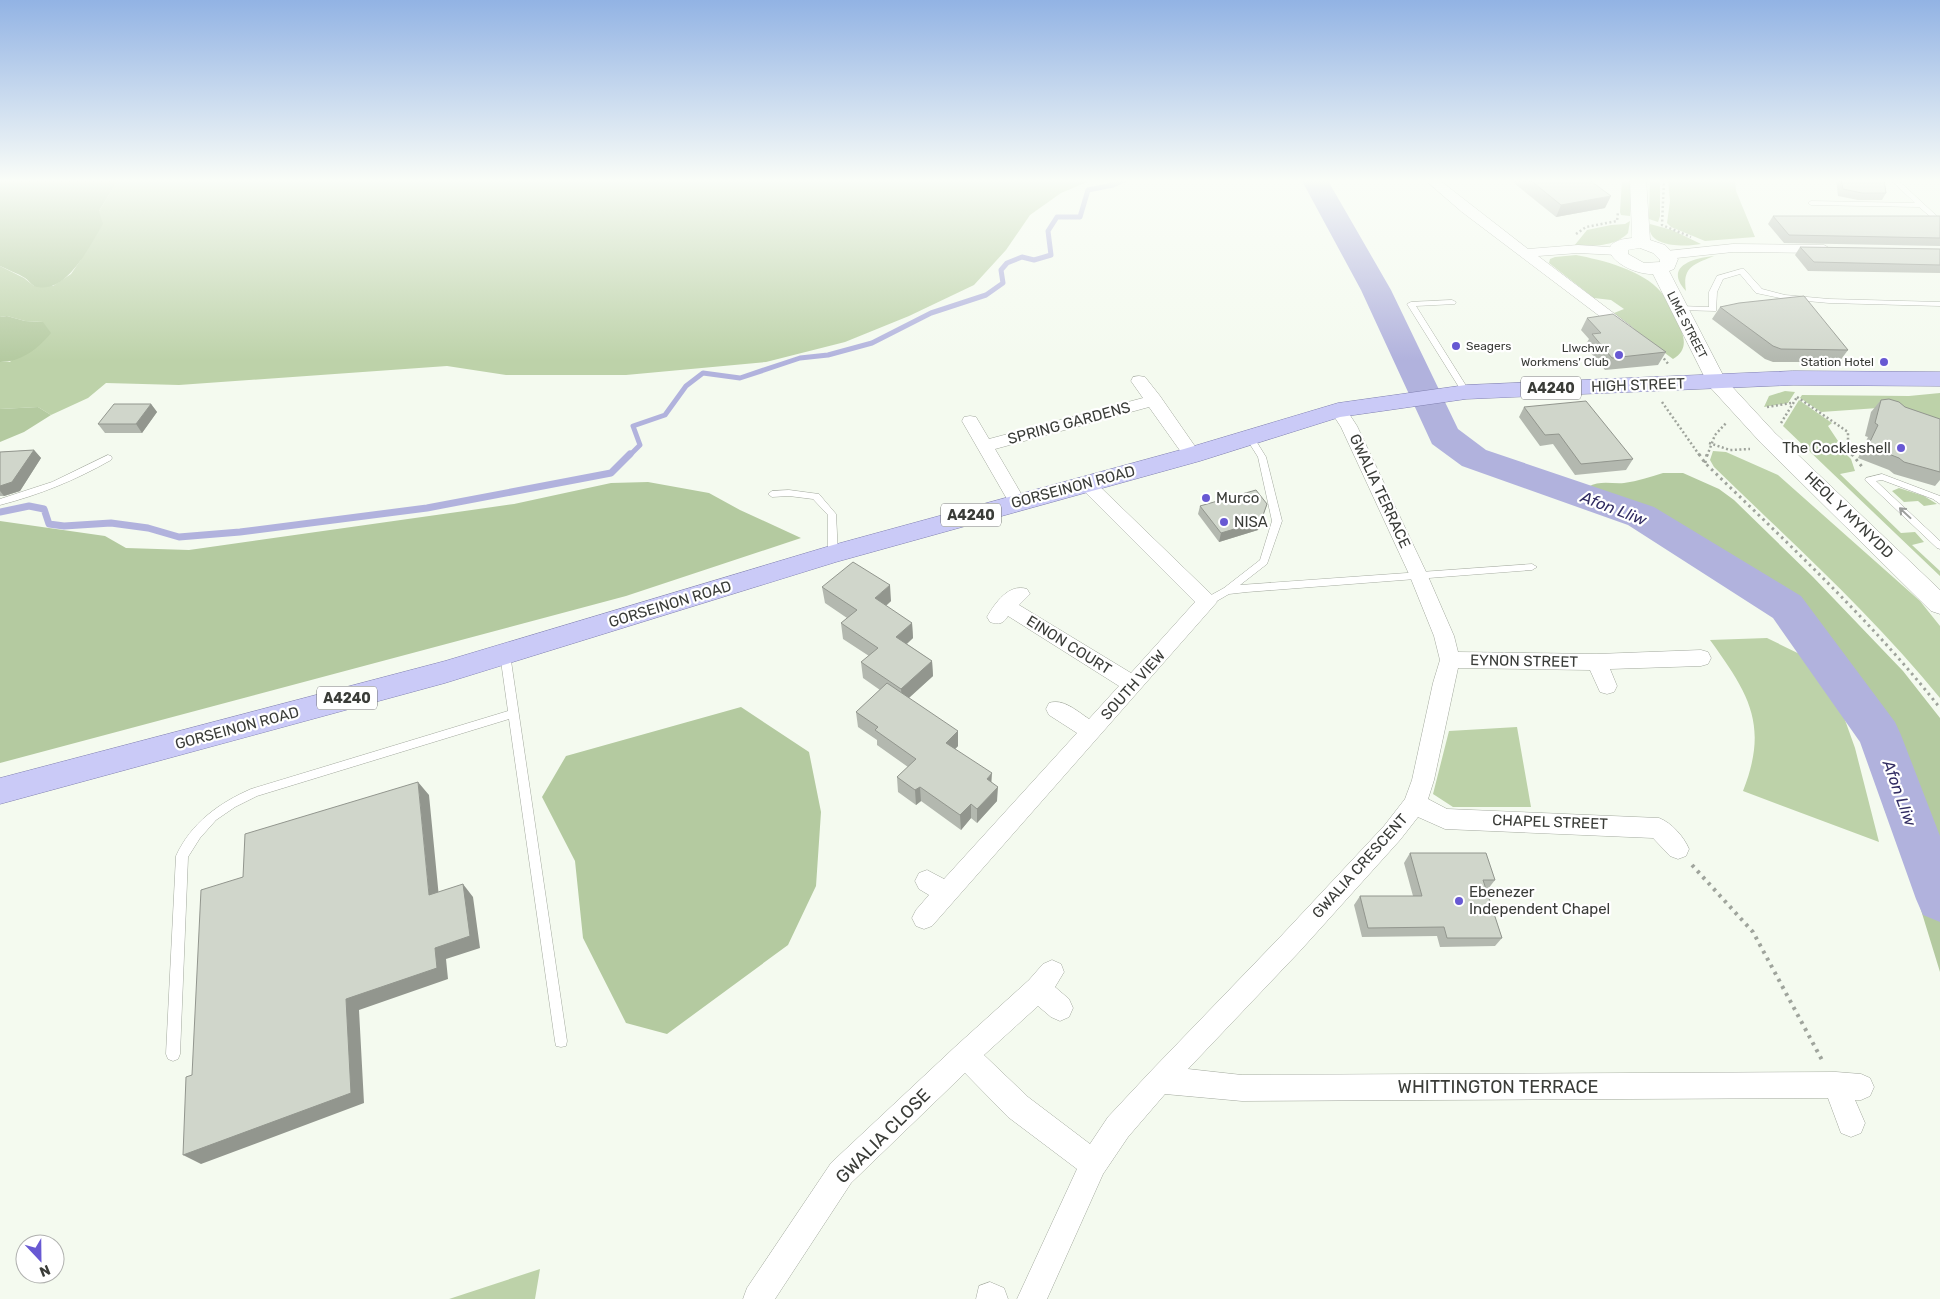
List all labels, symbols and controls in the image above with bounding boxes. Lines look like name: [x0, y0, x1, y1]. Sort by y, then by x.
street label: LIME STREET: [1664, 289, 1710, 361]
place label: Seagers: [1466, 339, 1511, 353]
marker: Seagers: [1450, 340, 1462, 352]
place label: Llwchwr Workmens' Club: [1521, 341, 1609, 369]
marker: Llwchwr Workmens' Club: [1613, 349, 1625, 361]
place label: Station Hotel: [1801, 355, 1874, 369]
marker: Station Hotel: [1878, 356, 1890, 368]
street label: HIGH STREET: [1591, 374, 1686, 396]
road number: A4240: [1521, 376, 1581, 399]
street label: SPRING GARDENS: [1006, 398, 1132, 448]
street label: GWALIA TERRACE: [1346, 431, 1414, 551]
place label: The Cockleshell: [1782, 439, 1891, 457]
marker: The Cockleshell: [1895, 442, 1907, 454]
street label: GORSEINON ROAD: [1009, 462, 1137, 512]
street label: HEOL Y MYNYDD: [1801, 468, 1897, 562]
water label: Afon Lliw: [1577, 487, 1649, 530]
place label: Murco: [1216, 489, 1259, 507]
marker: Murco: [1200, 492, 1212, 504]
road number: A4240: [941, 504, 1001, 526]
one-way arrow: [1898, 507, 1911, 519]
place label: NISA: [1234, 513, 1268, 531]
marker: NISA: [1218, 516, 1230, 528]
street label: GORSEINON ROAD: [606, 577, 734, 631]
street label: EINON COURT: [1023, 612, 1115, 678]
street label: SOUTH VIEW: [1097, 646, 1169, 724]
street label: EYNON STREET: [1470, 651, 1578, 671]
road number: A4240: [317, 686, 377, 710]
street label: GORSEINON ROAD: [173, 703, 301, 753]
water label: Afon Lliw: [1878, 757, 1920, 829]
street label: GWALIA CRESCENT: [1308, 810, 1412, 922]
street label: CHAPEL STREET: [1492, 811, 1608, 833]
place label: Ebenezer Independent Chapel: [1469, 883, 1610, 918]
marker: Ebenezer Independent Chapel: [1453, 895, 1465, 907]
street label: WHITTINGTON TERRACE: [1398, 1076, 1598, 1098]
street label: GWALIA CLOSE: [831, 1084, 935, 1188]
north arrow: [15, 1234, 65, 1284]
text: N: [37, 1261, 53, 1280]

